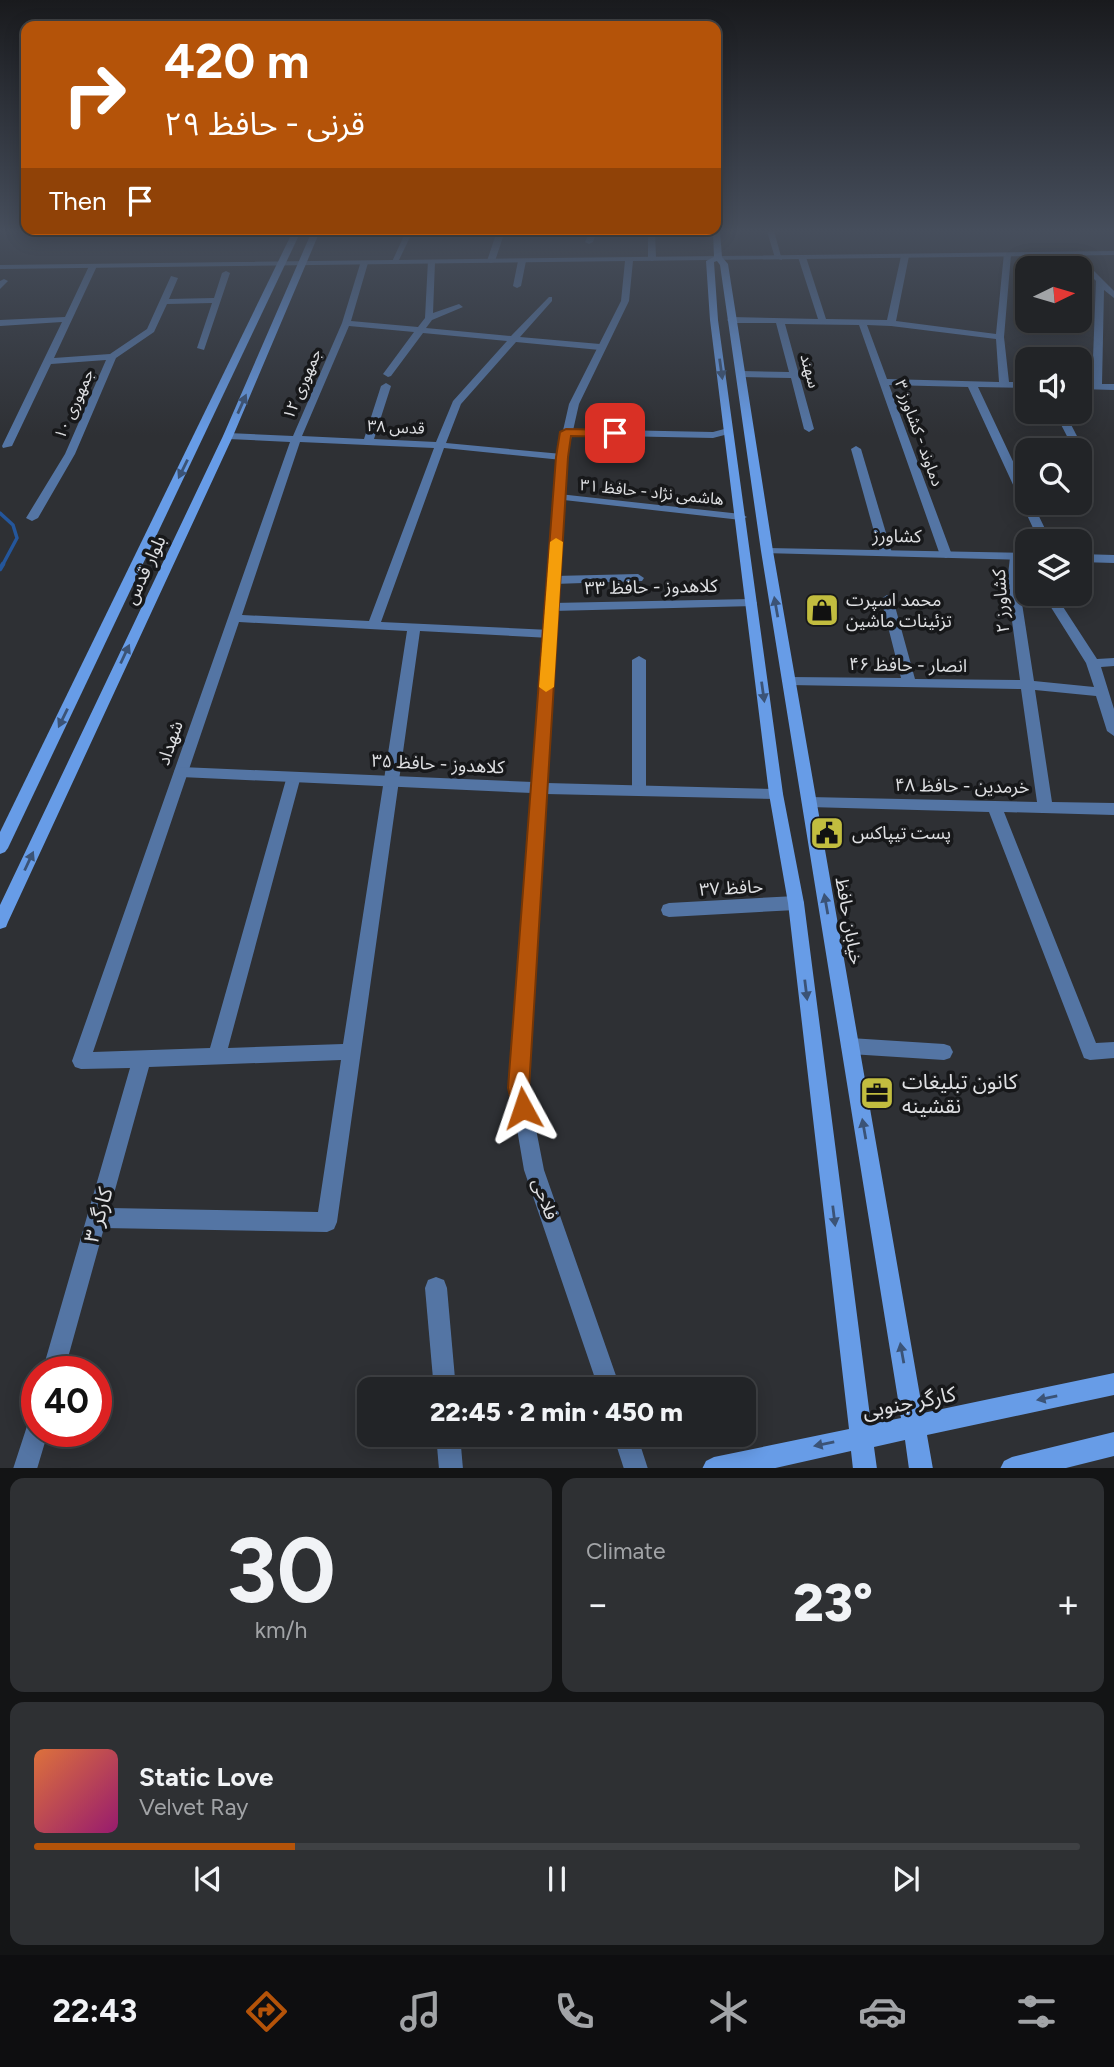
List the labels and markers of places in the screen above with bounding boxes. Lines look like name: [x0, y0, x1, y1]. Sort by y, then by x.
pin: [585, 403, 645, 463]
place label: محمد اسپرت تزئینات ماشین: [846, 589, 952, 632]
shop icon: محمد اسپرت تزئینات ماشین: [803, 591, 841, 629]
public building icon: پست تیپاکس: [808, 814, 846, 852]
place label: پست تیپاکس: [852, 822, 951, 844]
place label: کانون تبلیغات نقشینه: [902, 1069, 1018, 1118]
office icon: کانون تبلیغات نقشینه: [858, 1074, 896, 1112]

